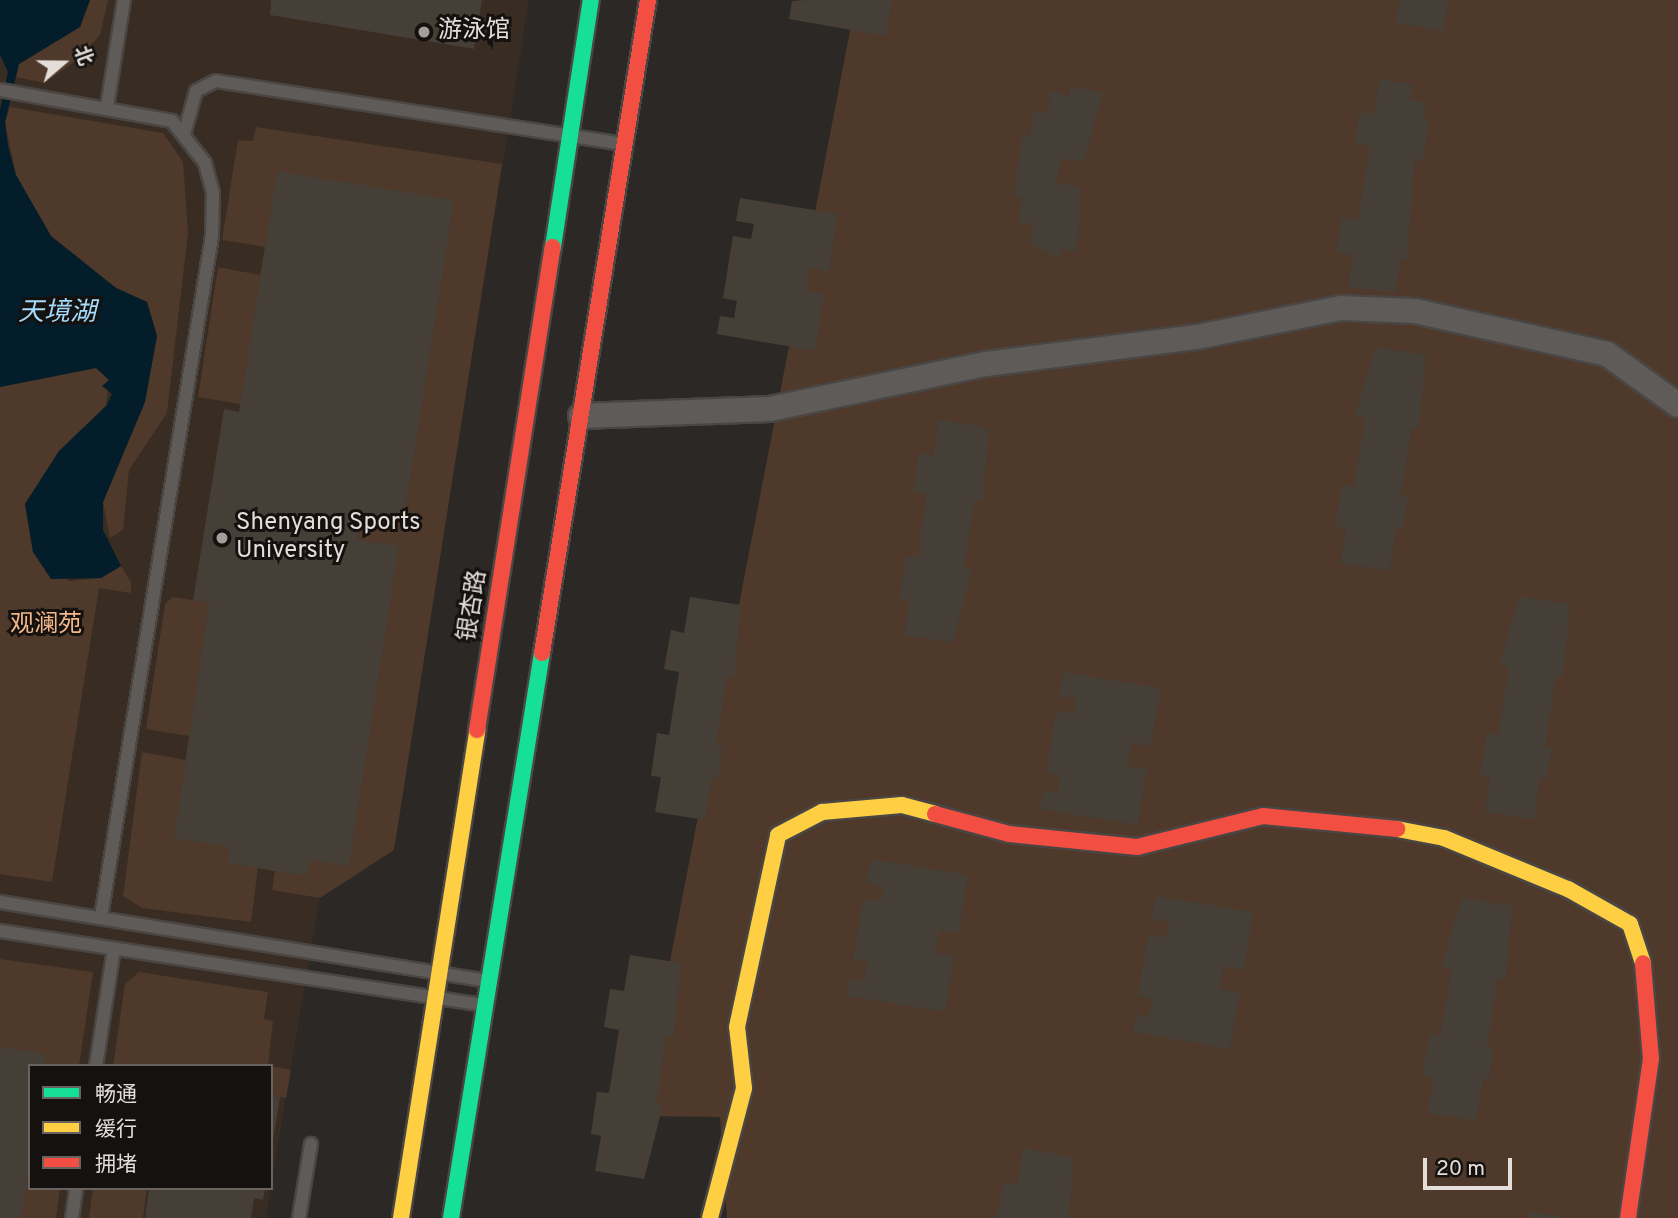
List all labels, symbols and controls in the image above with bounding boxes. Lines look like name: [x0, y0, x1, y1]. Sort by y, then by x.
place label: 游泳馆: [438, 18, 510, 46]
marker: 游泳馆: [416, 24, 432, 40]
north arrow: [28, 28, 98, 98]
text: 北: [68, 43, 97, 69]
water label: 天境湖: [18, 298, 96, 330]
place label: Shenyang Sports University: [236, 510, 420, 566]
marker: Shenyang Sports University: [214, 530, 230, 546]
street label: 银杏路: [454, 568, 494, 644]
park label: 观澜苑: [10, 612, 82, 640]
legend: [28, 1064, 273, 1190]
text: 畅通: [95, 1082, 137, 1109]
text: 缓行: [95, 1117, 137, 1144]
scale bar: [1426, 1144, 1515, 1188]
text: 拥堵: [95, 1152, 137, 1179]
text: 20 m: [1436, 1156, 1485, 1183]

